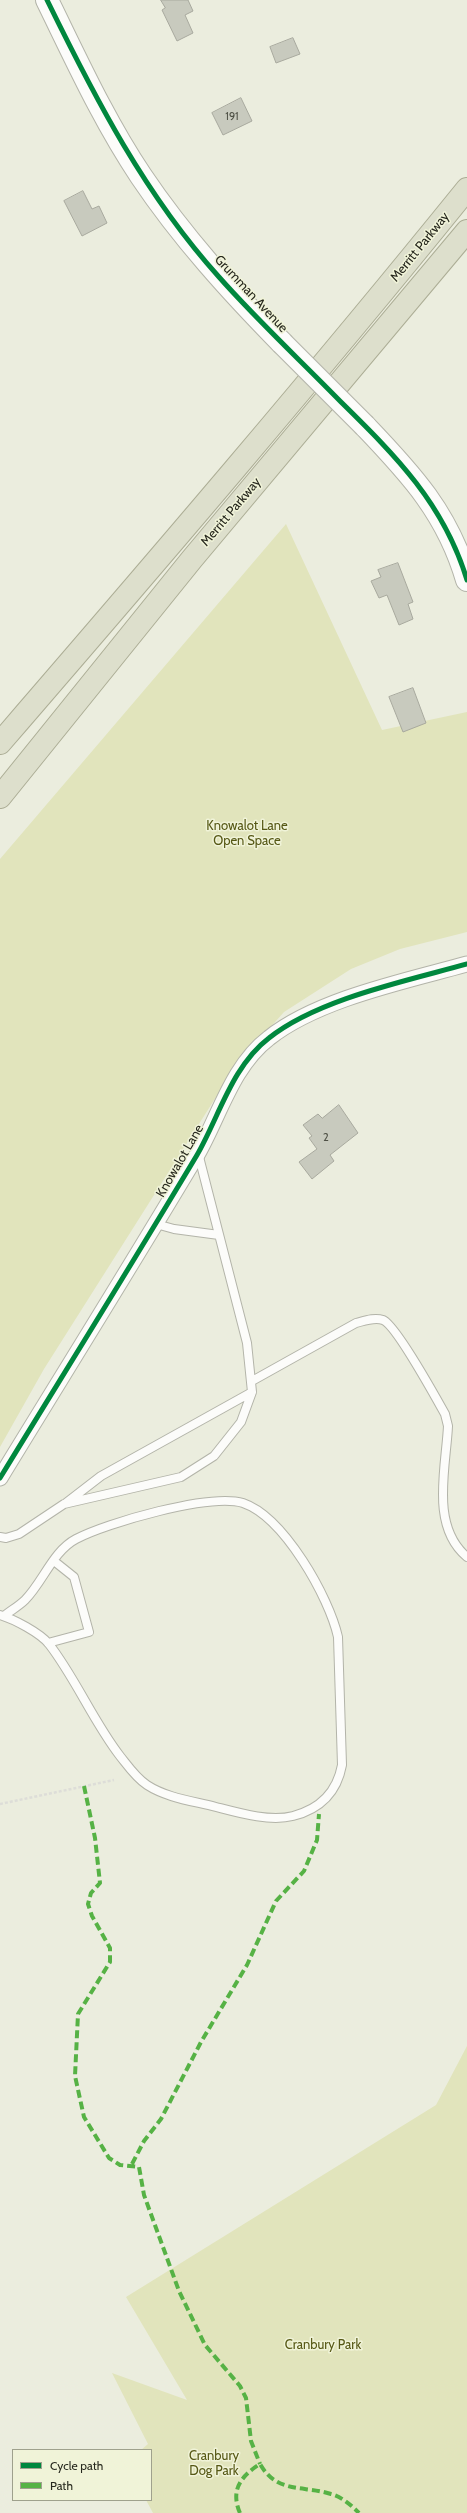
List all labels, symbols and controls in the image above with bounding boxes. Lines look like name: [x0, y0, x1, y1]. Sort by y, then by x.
house number: 191: [225, 110, 239, 124]
street label: Merritt Parkway: [387, 209, 453, 285]
street label: Grumman Avenue: [211, 252, 291, 336]
street label: Merritt Parkway: [198, 474, 264, 550]
park label: Knowalot Lane Open Space: [206, 818, 288, 849]
street label: Knowalot Lane: [153, 1122, 207, 1200]
house number: 2: [323, 1131, 329, 1145]
park label: Cranbury Park: [285, 2337, 361, 2353]
park label: Cranbury Dog Park: [189, 2448, 239, 2479]
legend: [12, 2449, 152, 2501]
text: Cycle path: [50, 2458, 103, 2473]
text: Path: [50, 2478, 73, 2493]

